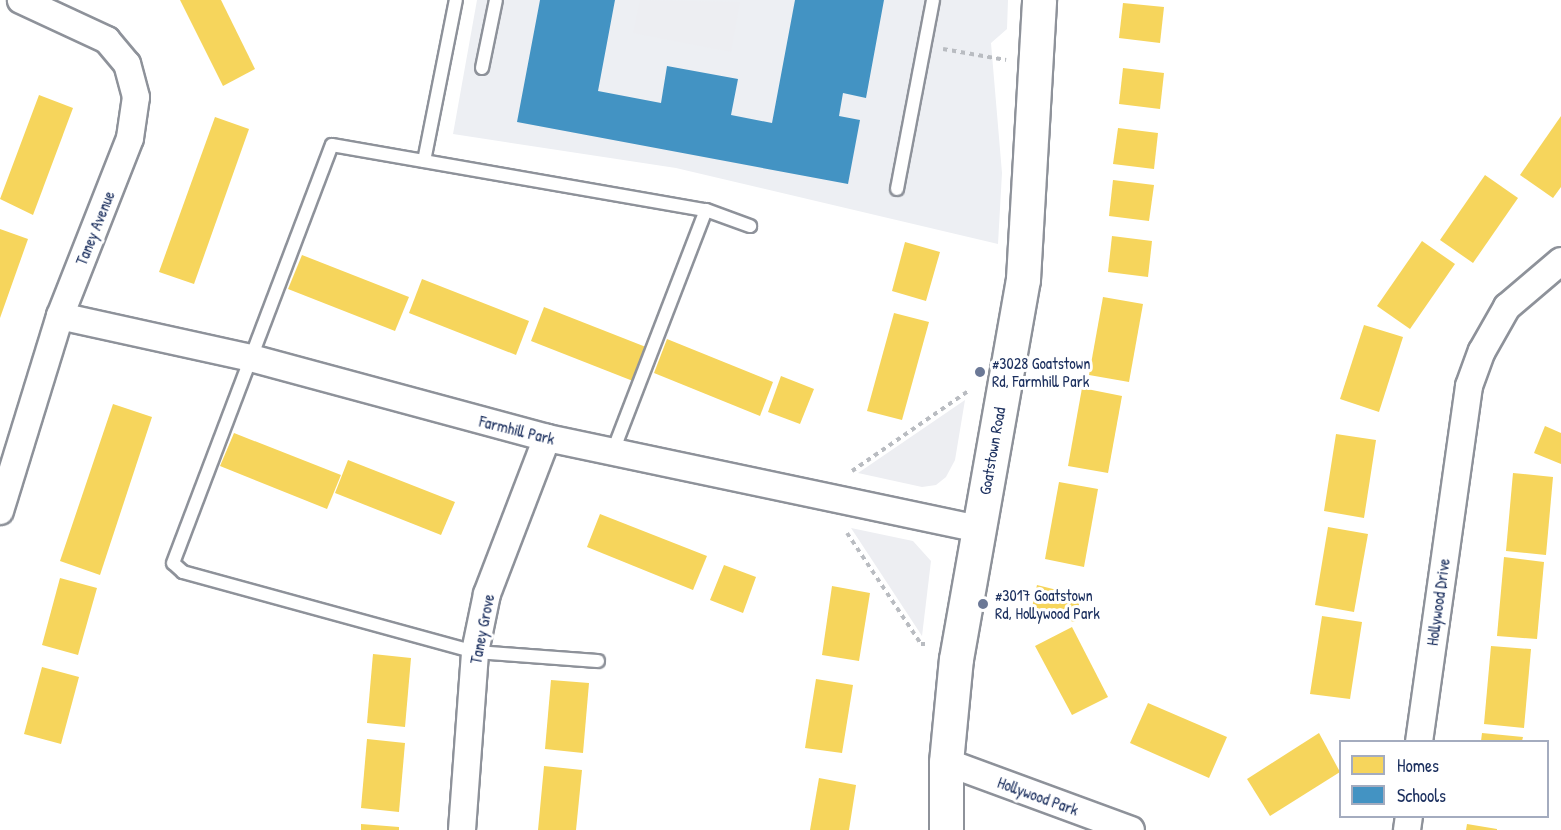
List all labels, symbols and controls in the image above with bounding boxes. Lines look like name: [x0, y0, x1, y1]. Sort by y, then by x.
street label: Taney Avenue: [71, 188, 119, 268]
place label: #3028 Goatstown Rd, Farmhill Park: [992, 353, 1090, 391]
marker: #3028 Goatstown Rd, Farmhill Park: [973, 365, 987, 379]
street label: Goatstown Road: [975, 406, 1009, 496]
street label: Farmhill Park: [477, 411, 557, 449]
street label: Hollywood Drive: [1422, 557, 1454, 647]
place label: #3017 Goatstown Rd, Hollywood Park: [995, 585, 1100, 623]
street label: Taney Grove: [466, 592, 498, 666]
marker: #3017 Goatstown Rd, Hollywood Park: [976, 597, 990, 611]
legend: [1339, 740, 1549, 818]
text: Homes: [1397, 753, 1439, 778]
street label: Hollywood Park: [995, 773, 1081, 819]
text: Schools: [1397, 783, 1446, 808]

